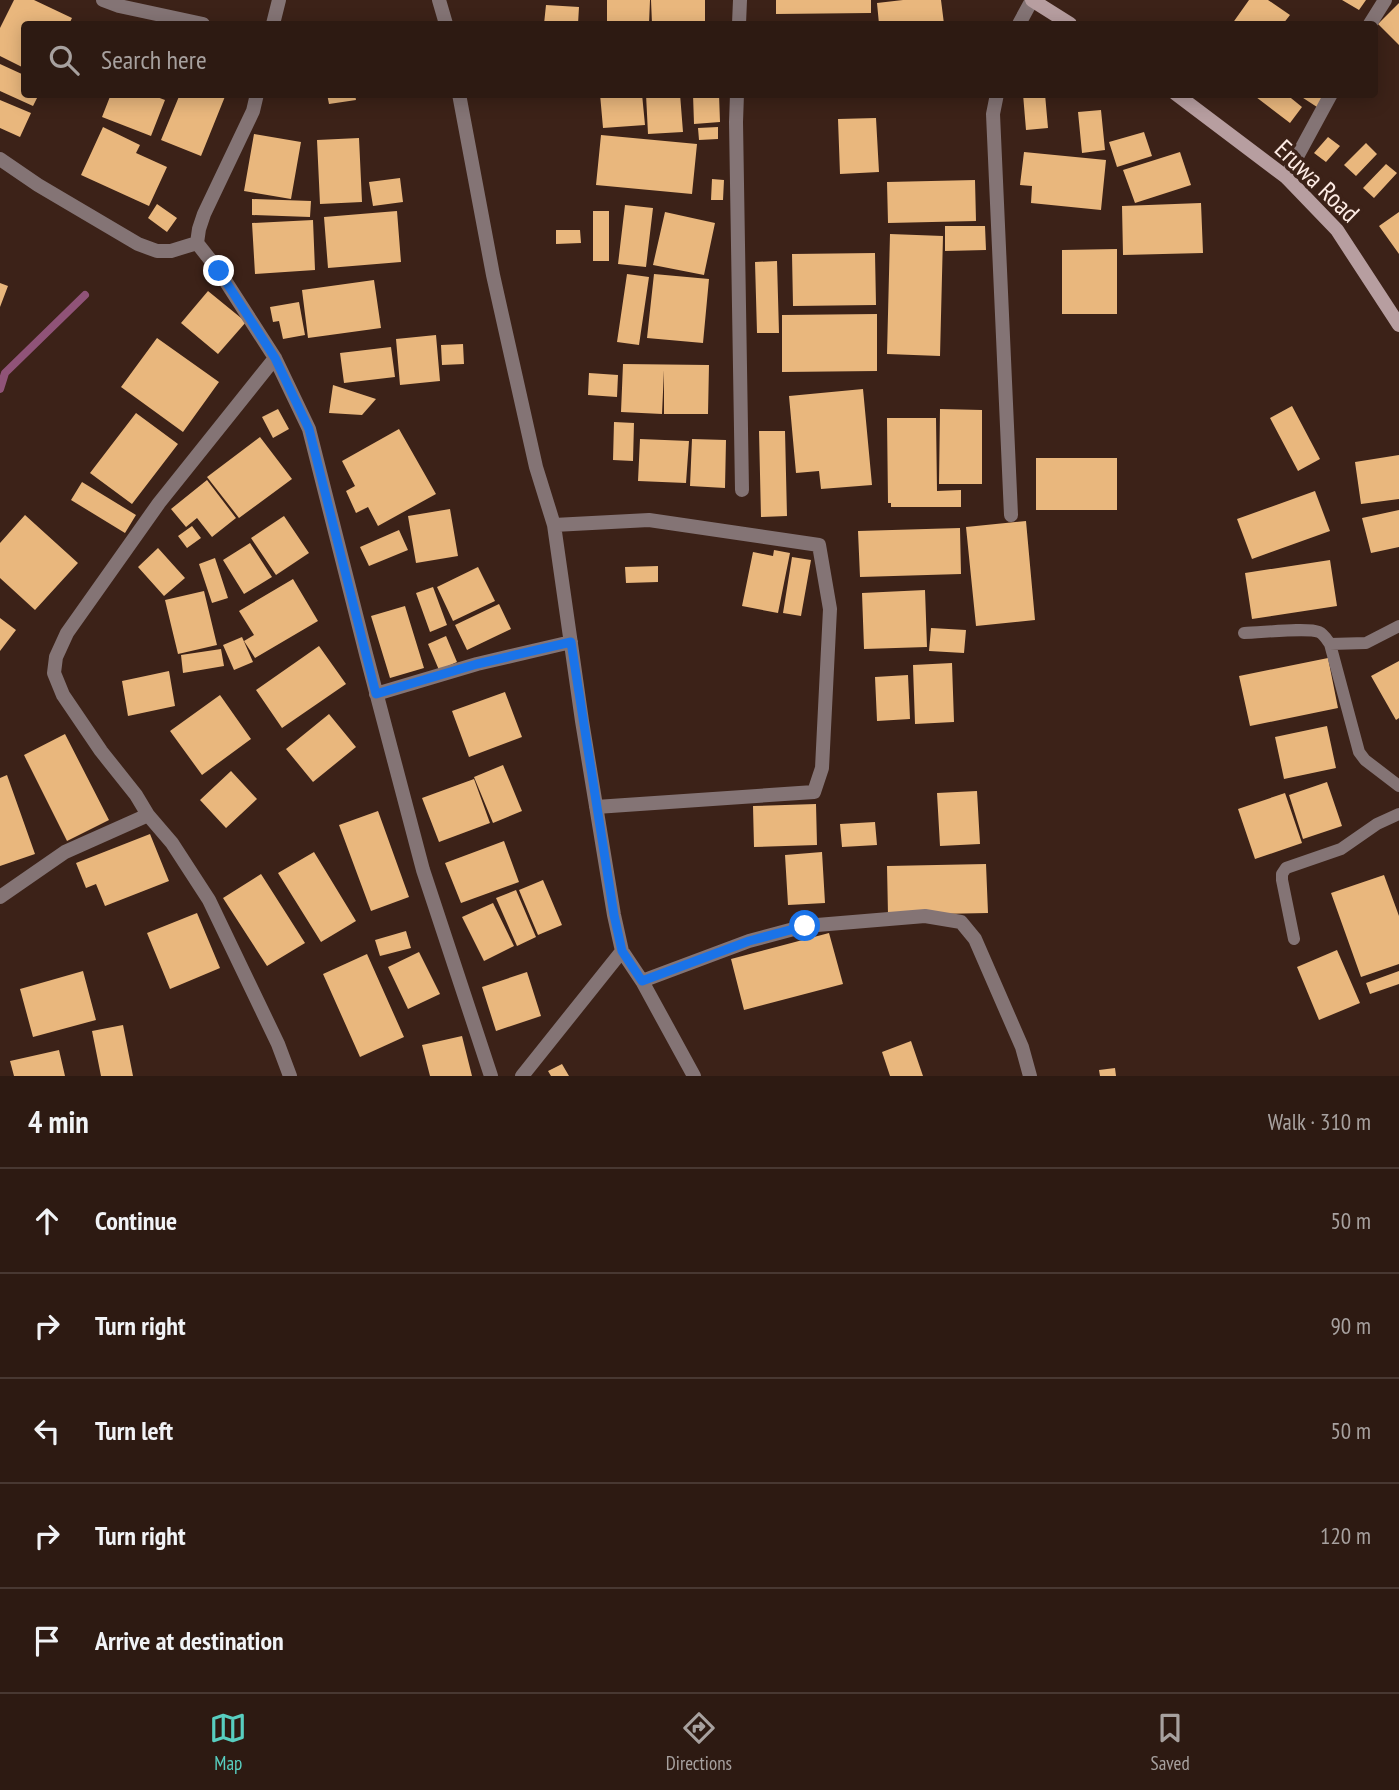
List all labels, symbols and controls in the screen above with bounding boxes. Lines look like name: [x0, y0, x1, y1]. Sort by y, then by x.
search box: [21, 21, 1378, 98]
icon: search: [45, 41, 83, 79]
text: Search here: [101, 43, 207, 76]
street label: Eruwa Road: [1268, 132, 1367, 229]
route end: [203, 255, 234, 286]
route start: [789, 910, 820, 941]
text: 4 min: [28, 1102, 89, 1141]
text: Walk · 310 m: [1268, 1107, 1371, 1136]
icon: ahead: [28, 1202, 66, 1240]
text: Continue: [95, 1204, 177, 1237]
text: 50 m: [1330, 1206, 1371, 1235]
icon: right: [28, 1307, 66, 1345]
text: Turn right: [95, 1309, 186, 1342]
text: 90 m: [1330, 1311, 1371, 1340]
icon: left: [28, 1412, 66, 1450]
text: Turn left: [95, 1414, 173, 1447]
text: 50 m: [1330, 1416, 1371, 1445]
icon: right: [28, 1517, 66, 1555]
text: Turn right: [95, 1519, 186, 1552]
text: 120 m: [1320, 1521, 1371, 1550]
icon: arrive: [28, 1622, 66, 1660]
text: Arrive at destination: [95, 1624, 284, 1657]
tab: Map: [209, 1709, 247, 1775]
tab: Directions: [666, 1709, 732, 1775]
tab: Saved: [1151, 1709, 1190, 1775]

